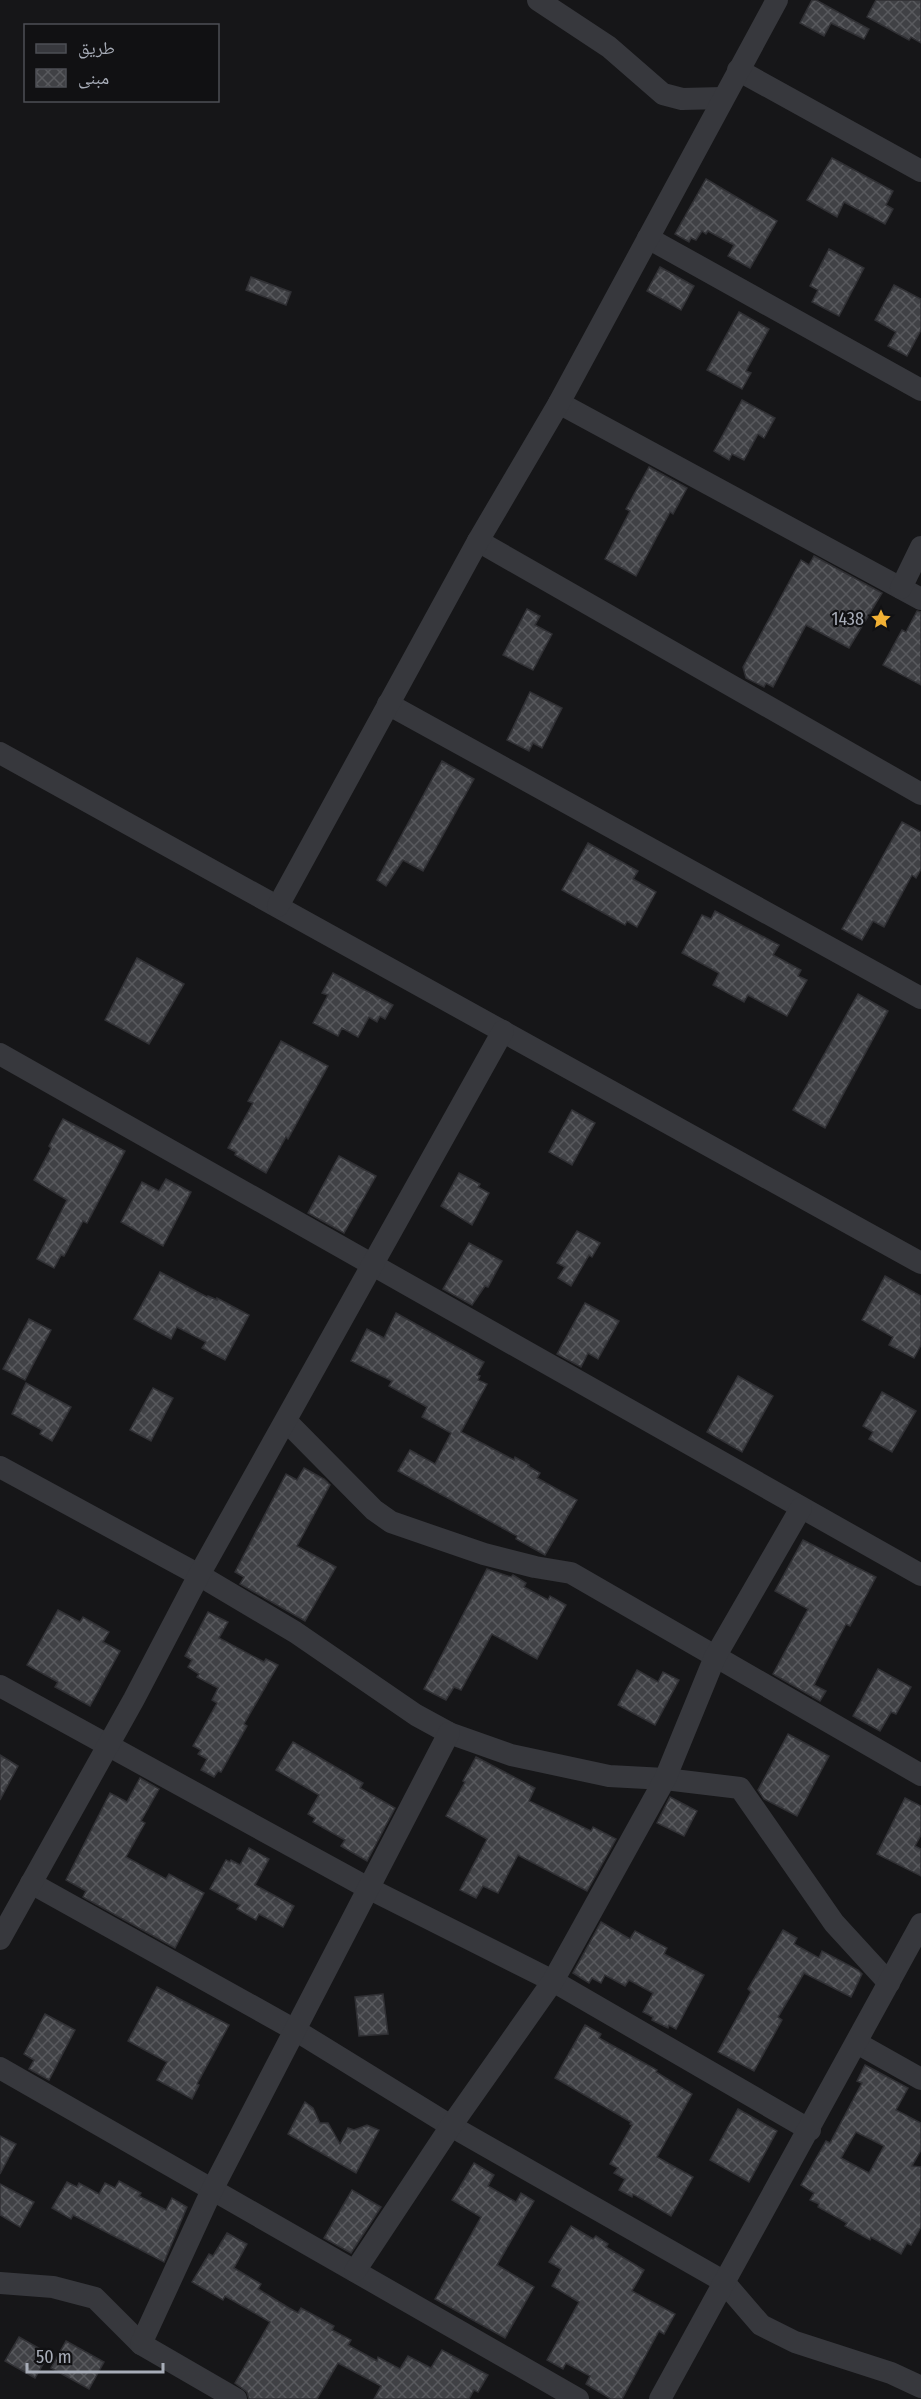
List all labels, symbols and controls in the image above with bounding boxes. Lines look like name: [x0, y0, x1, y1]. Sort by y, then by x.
legend: [24, 24, 219, 102]
text: طريق: [78, 37, 115, 59]
text: مبنى: [78, 67, 109, 89]
place icon: 1438: [869, 607, 893, 631]
place label: 1438: [831, 608, 864, 630]
scale bar: [27, 2336, 164, 2374]
text: 50 m: [36, 2346, 72, 2368]

